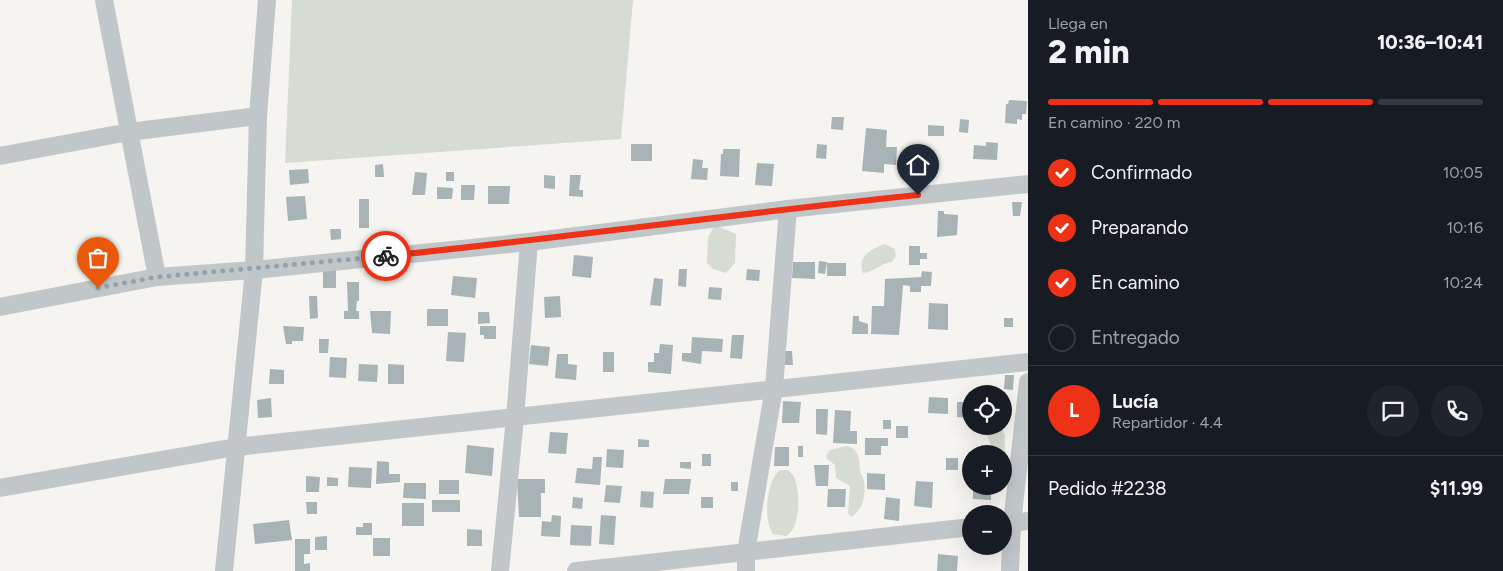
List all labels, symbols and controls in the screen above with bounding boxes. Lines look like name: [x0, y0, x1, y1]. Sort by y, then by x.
text: Llega en: [1048, 14, 1108, 33]
text: 10:36–10:41: [1377, 31, 1483, 54]
text: 2 min: [1048, 33, 1130, 71]
text: En camino · 220 m: [1048, 113, 1180, 132]
pin: [897, 144, 939, 195]
icon: home: [904, 151, 932, 179]
icon: check: [1048, 159, 1076, 187]
text: Confirmado: [1091, 161, 1192, 184]
text: 10:05: [1443, 163, 1483, 182]
icon: check: [1048, 214, 1076, 242]
text: Preparando: [1091, 216, 1189, 239]
text: 10:16: [1446, 218, 1483, 237]
courier: [361, 231, 411, 281]
pin: [77, 237, 119, 288]
icon: bike: [372, 242, 400, 270]
icon: bag: [84, 244, 112, 272]
icon: check: [1048, 269, 1076, 297]
text: En camino: [1091, 271, 1180, 294]
text: 10:24: [1443, 273, 1483, 292]
text: Entregado: [1091, 326, 1180, 349]
map controls: [962, 385, 1012, 555]
button: locate: [962, 385, 1012, 435]
button: chat: [1367, 385, 1419, 437]
button: phone: [1431, 385, 1483, 437]
text: Lucía: [1112, 390, 1158, 413]
text: L: [1069, 399, 1079, 422]
text: Repartidor · 4.4: [1112, 413, 1223, 432]
button: +: [962, 445, 1012, 495]
text: Pedido #2238: [1048, 477, 1167, 500]
text: $11.99: [1430, 477, 1483, 500]
button: −: [962, 505, 1012, 555]

